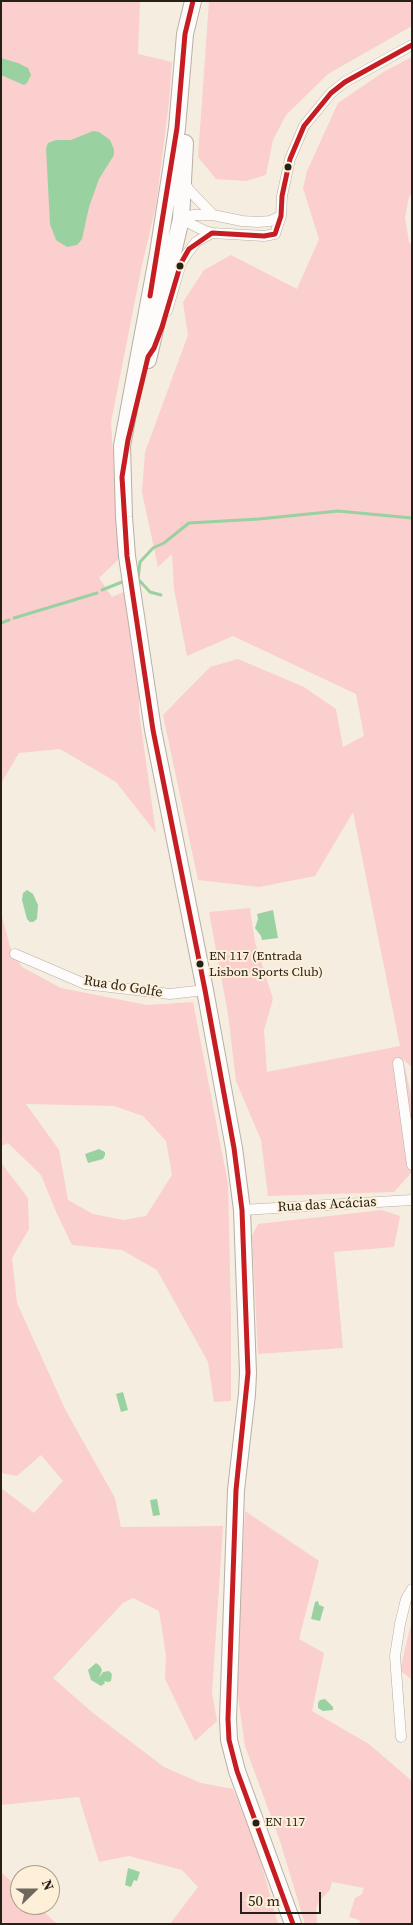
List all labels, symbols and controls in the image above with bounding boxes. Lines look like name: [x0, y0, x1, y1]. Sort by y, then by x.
unlabelled marker: [283, 162, 293, 172]
unlabelled marker: [175, 261, 185, 271]
place label: EN 117 (Entrada Lisbon Sports Club): [209, 949, 323, 980]
marker: EN 117 (Entrada Lisbon Sports Club): [195, 959, 205, 969]
street label: Rua do Golfe: [82, 972, 164, 1002]
street label: Rua das Acácias: [277, 1194, 377, 1216]
place label: EN 117: [265, 1815, 305, 1831]
marker: EN 117: [251, 1818, 261, 1828]
north arrow: [10, 1865, 60, 1915]
text: N: [37, 1876, 59, 1893]
scale bar: [243, 1882, 324, 1914]
text: 50 m: [248, 1890, 280, 1911]

